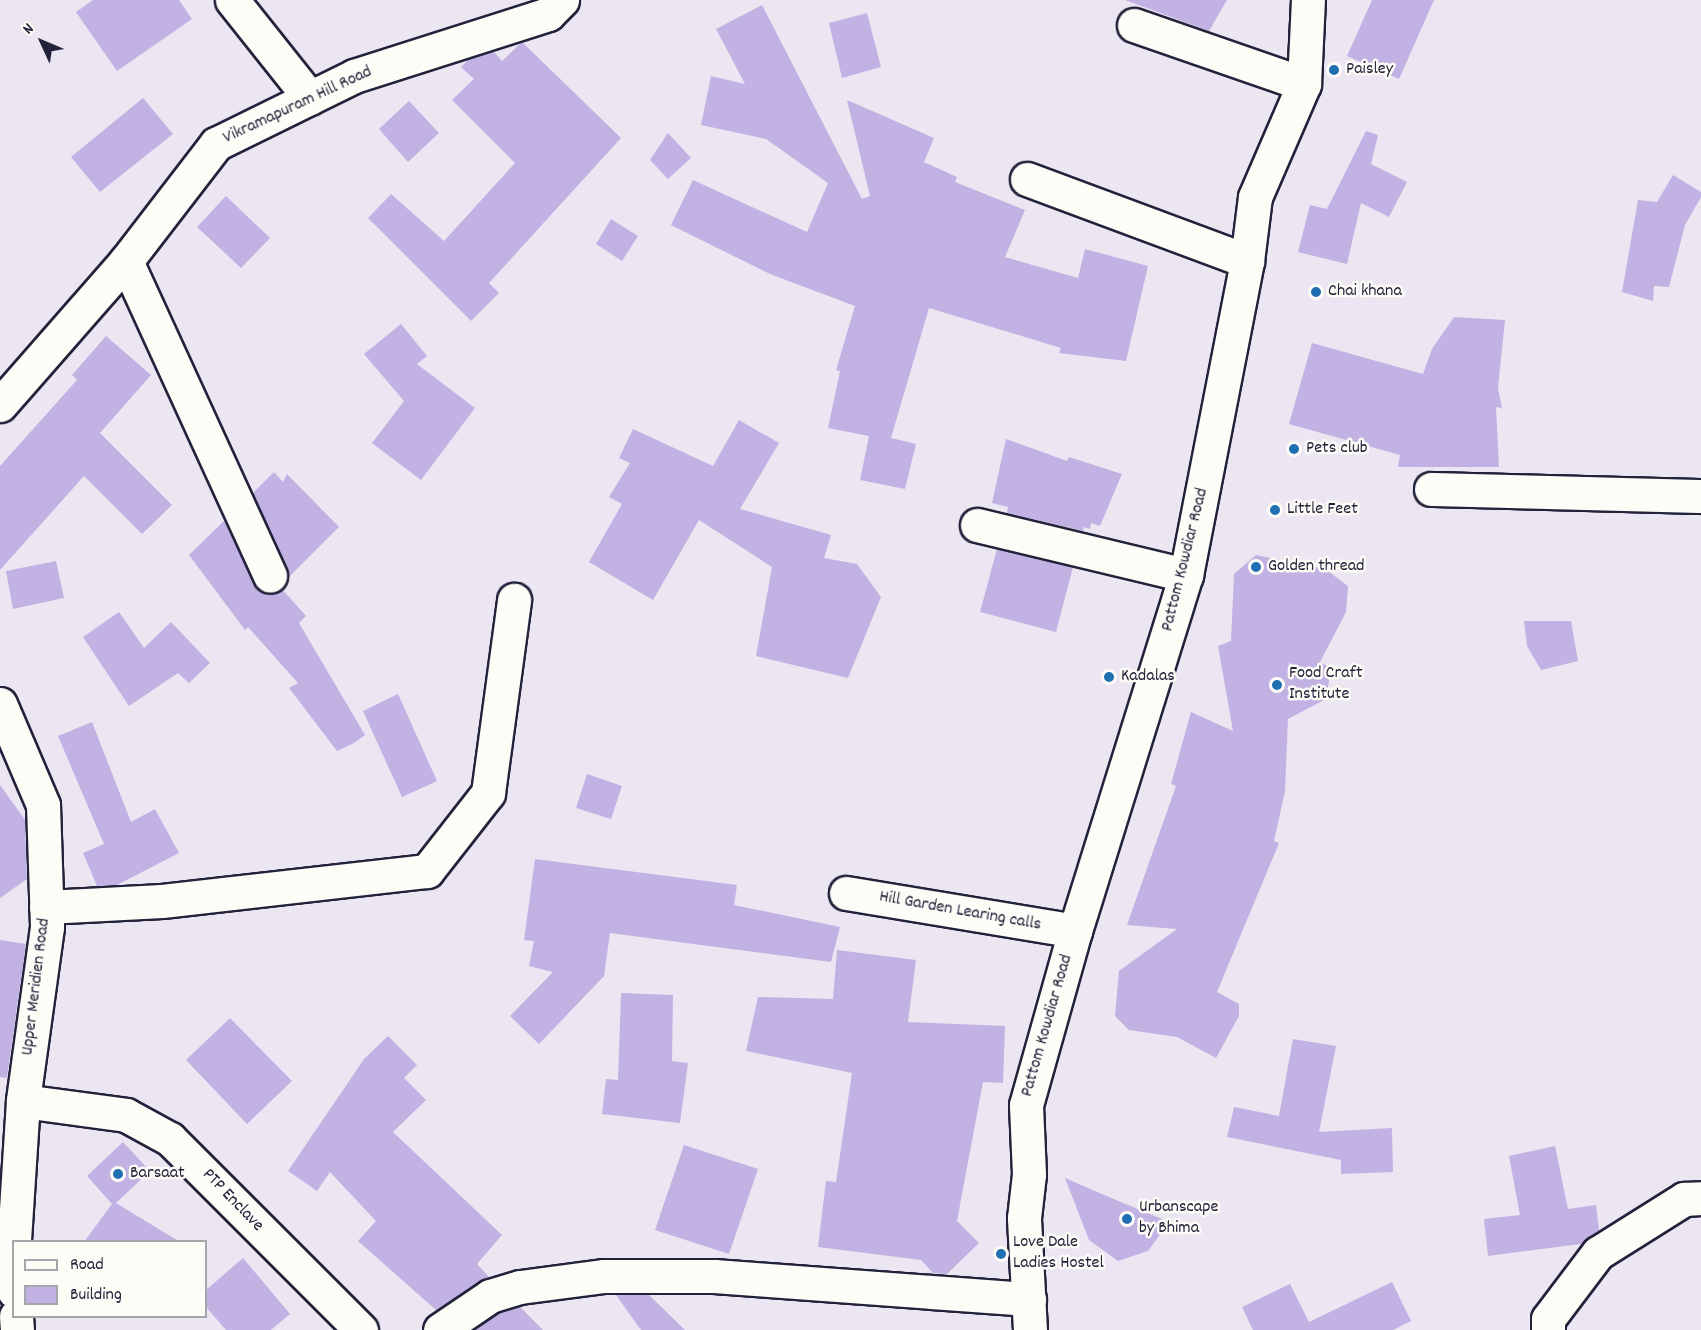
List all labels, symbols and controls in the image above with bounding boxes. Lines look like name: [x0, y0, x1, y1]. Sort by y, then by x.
north arrow: [12, 12, 72, 72]
text: N: [18, 18, 40, 40]
place label: Paisley: [1346, 59, 1393, 81]
street label: Vikramapuram Hill Road: [220, 62, 376, 150]
marker: Paisley: [1327, 63, 1341, 77]
place label: Chai khana: [1328, 281, 1402, 303]
marker: Chai khana: [1309, 285, 1323, 299]
place label: Pets club: [1306, 438, 1368, 460]
marker: Pets club: [1287, 442, 1301, 456]
street label: Pattom Kowdiar Road: [1158, 486, 1214, 634]
place label: Little Feet: [1287, 499, 1358, 521]
marker: Little Feet: [1268, 503, 1282, 517]
place label: Golden thread: [1268, 556, 1365, 578]
marker: Golden thread: [1249, 560, 1263, 574]
place label: Food Craft Institute: [1289, 664, 1363, 706]
place label: Kadalas: [1121, 666, 1175, 688]
marker: Kadalas: [1102, 670, 1116, 684]
marker: Food Craft Institute: [1270, 678, 1284, 692]
street label: Hill Garden Learing calls: [877, 887, 1043, 937]
street label: Upper Meridien Road: [18, 917, 56, 1057]
street label: Pattom Kowdiar Road: [1017, 952, 1079, 1100]
place label: Barsaat: [130, 1163, 185, 1185]
street label: PTP Enclave: [197, 1165, 267, 1237]
marker: Barsaat: [111, 1167, 125, 1181]
place label: Urbanscape by Bhima: [1139, 1198, 1218, 1240]
marker: Urbanscape by Bhima: [1120, 1212, 1134, 1226]
place label: Love Dale Ladies Hostel: [1013, 1233, 1104, 1276]
legend: [12, 1240, 207, 1318]
marker: Love Dale Ladies Hostel: [994, 1247, 1008, 1261]
text: Road: [70, 1253, 104, 1278]
text: Building: [70, 1283, 122, 1308]

